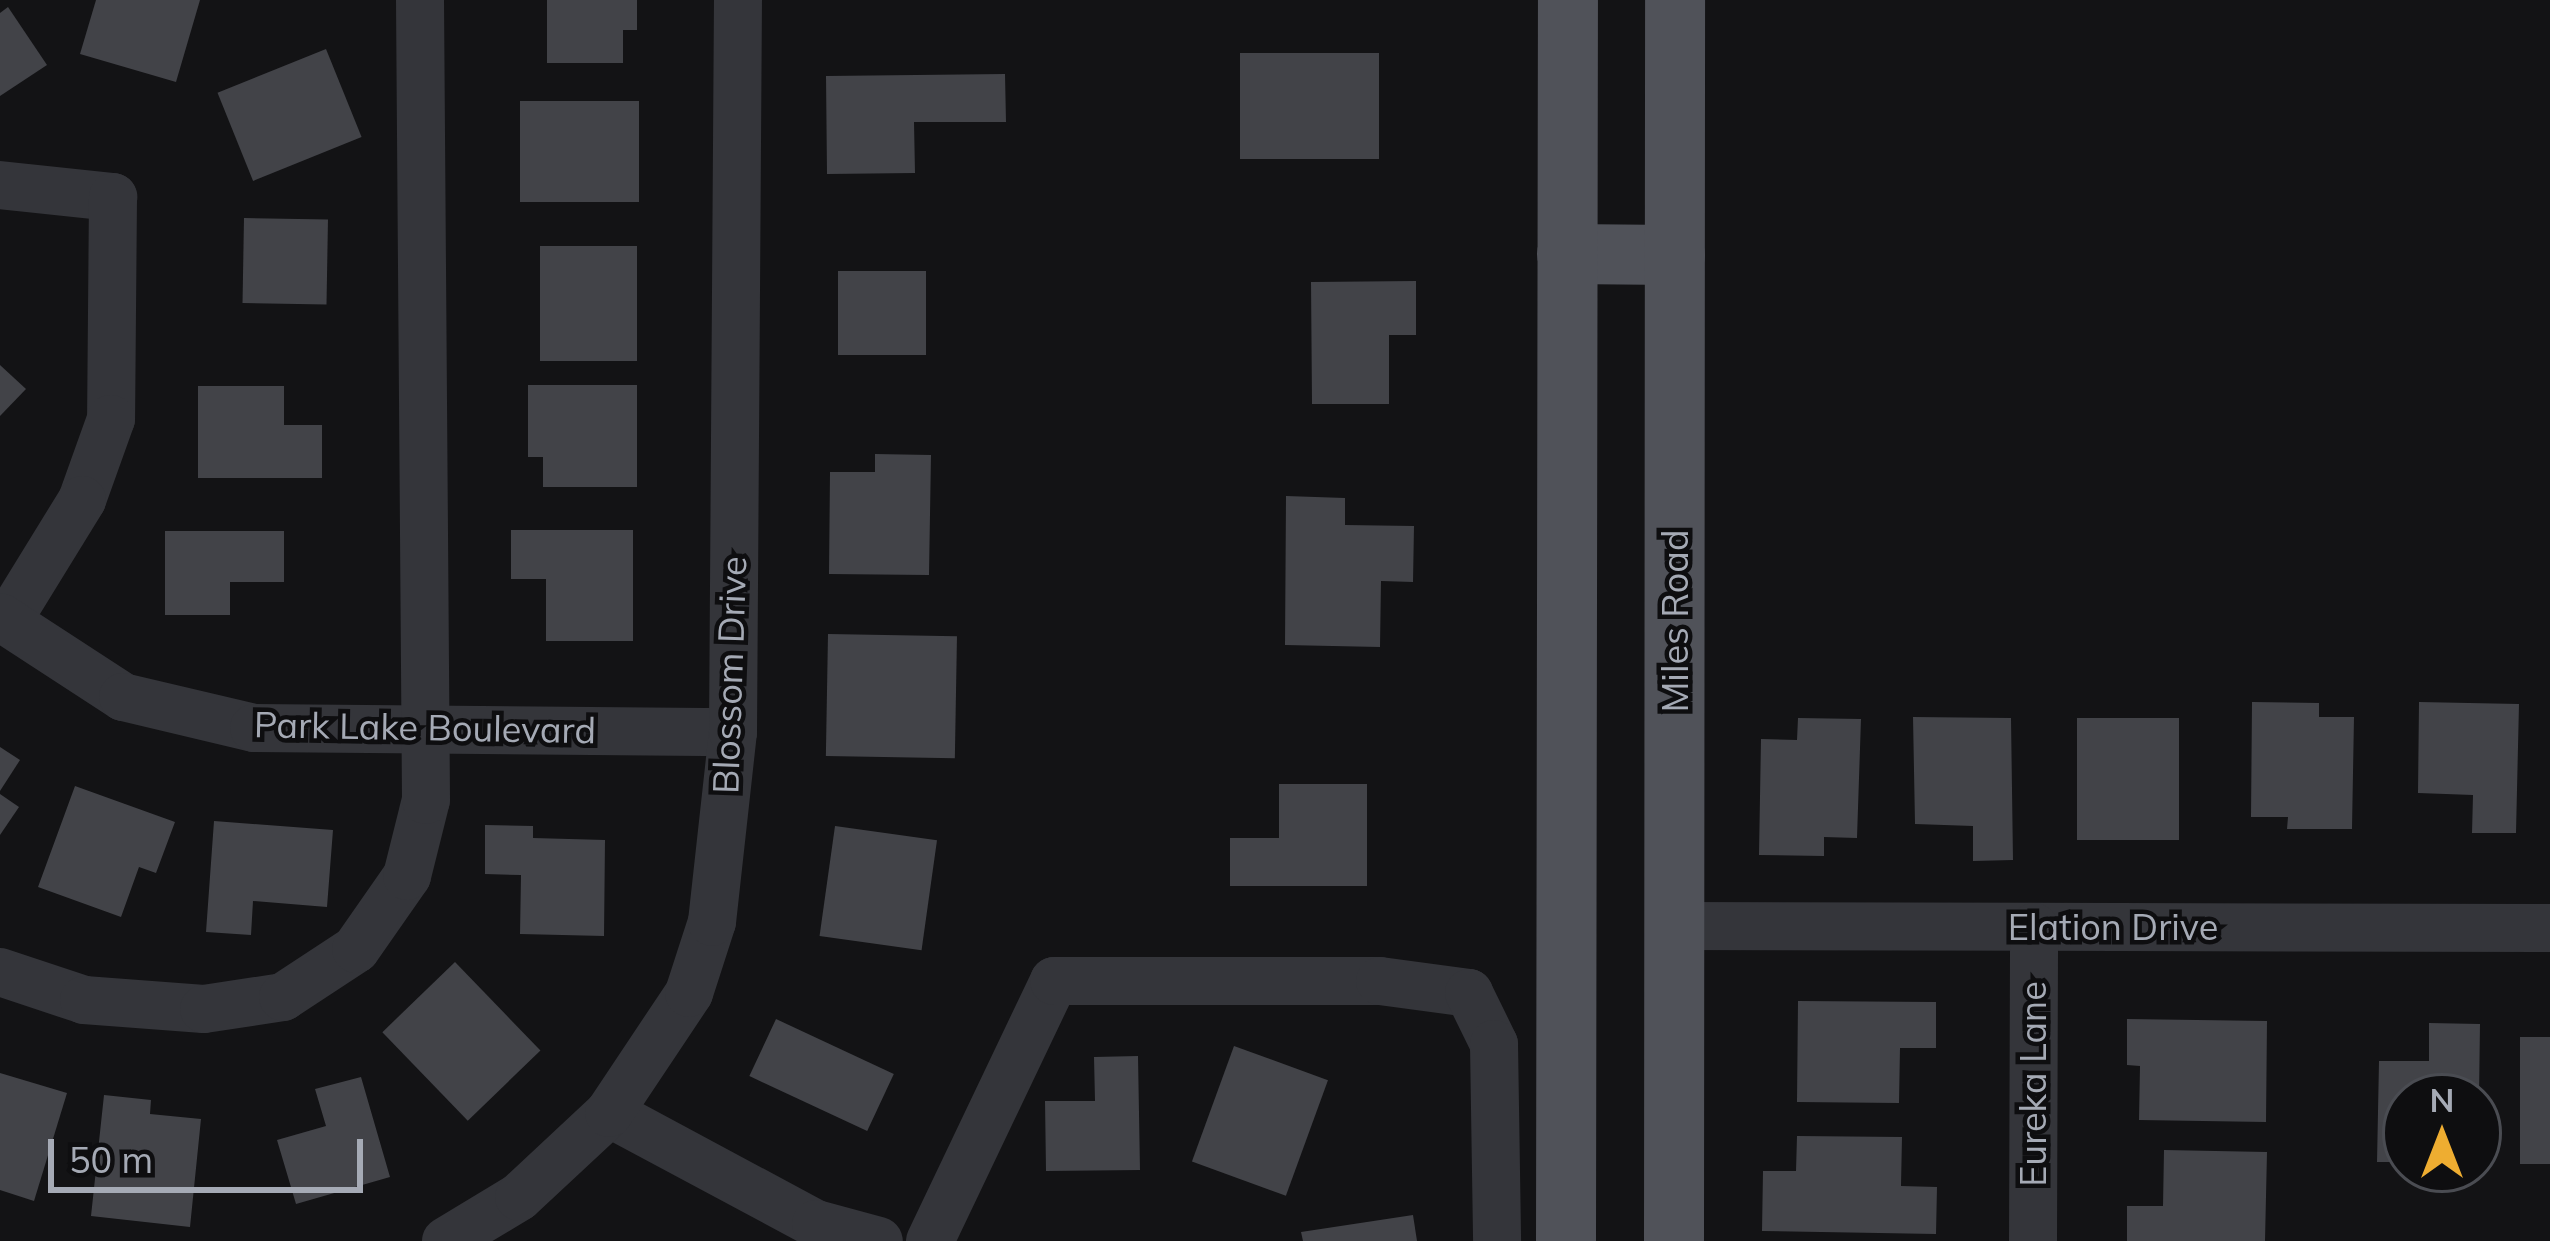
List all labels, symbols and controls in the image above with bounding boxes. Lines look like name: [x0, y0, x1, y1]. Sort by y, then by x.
street label: Miles Road: [1653, 529, 1697, 713]
street label: Blossom Drive: [703, 555, 755, 795]
street label: Park Lake Boulevard: [254, 702, 596, 752]
street label: Elation Drive: [2008, 905, 2218, 949]
street label: Eureka Lane: [2011, 981, 2055, 1187]
north arrow: [2382, 1073, 2502, 1193]
text: N: [2430, 1079, 2454, 1120]
scale bar: [54, 1115, 369, 1189]
text: 50 m: [69, 1137, 153, 1182]

